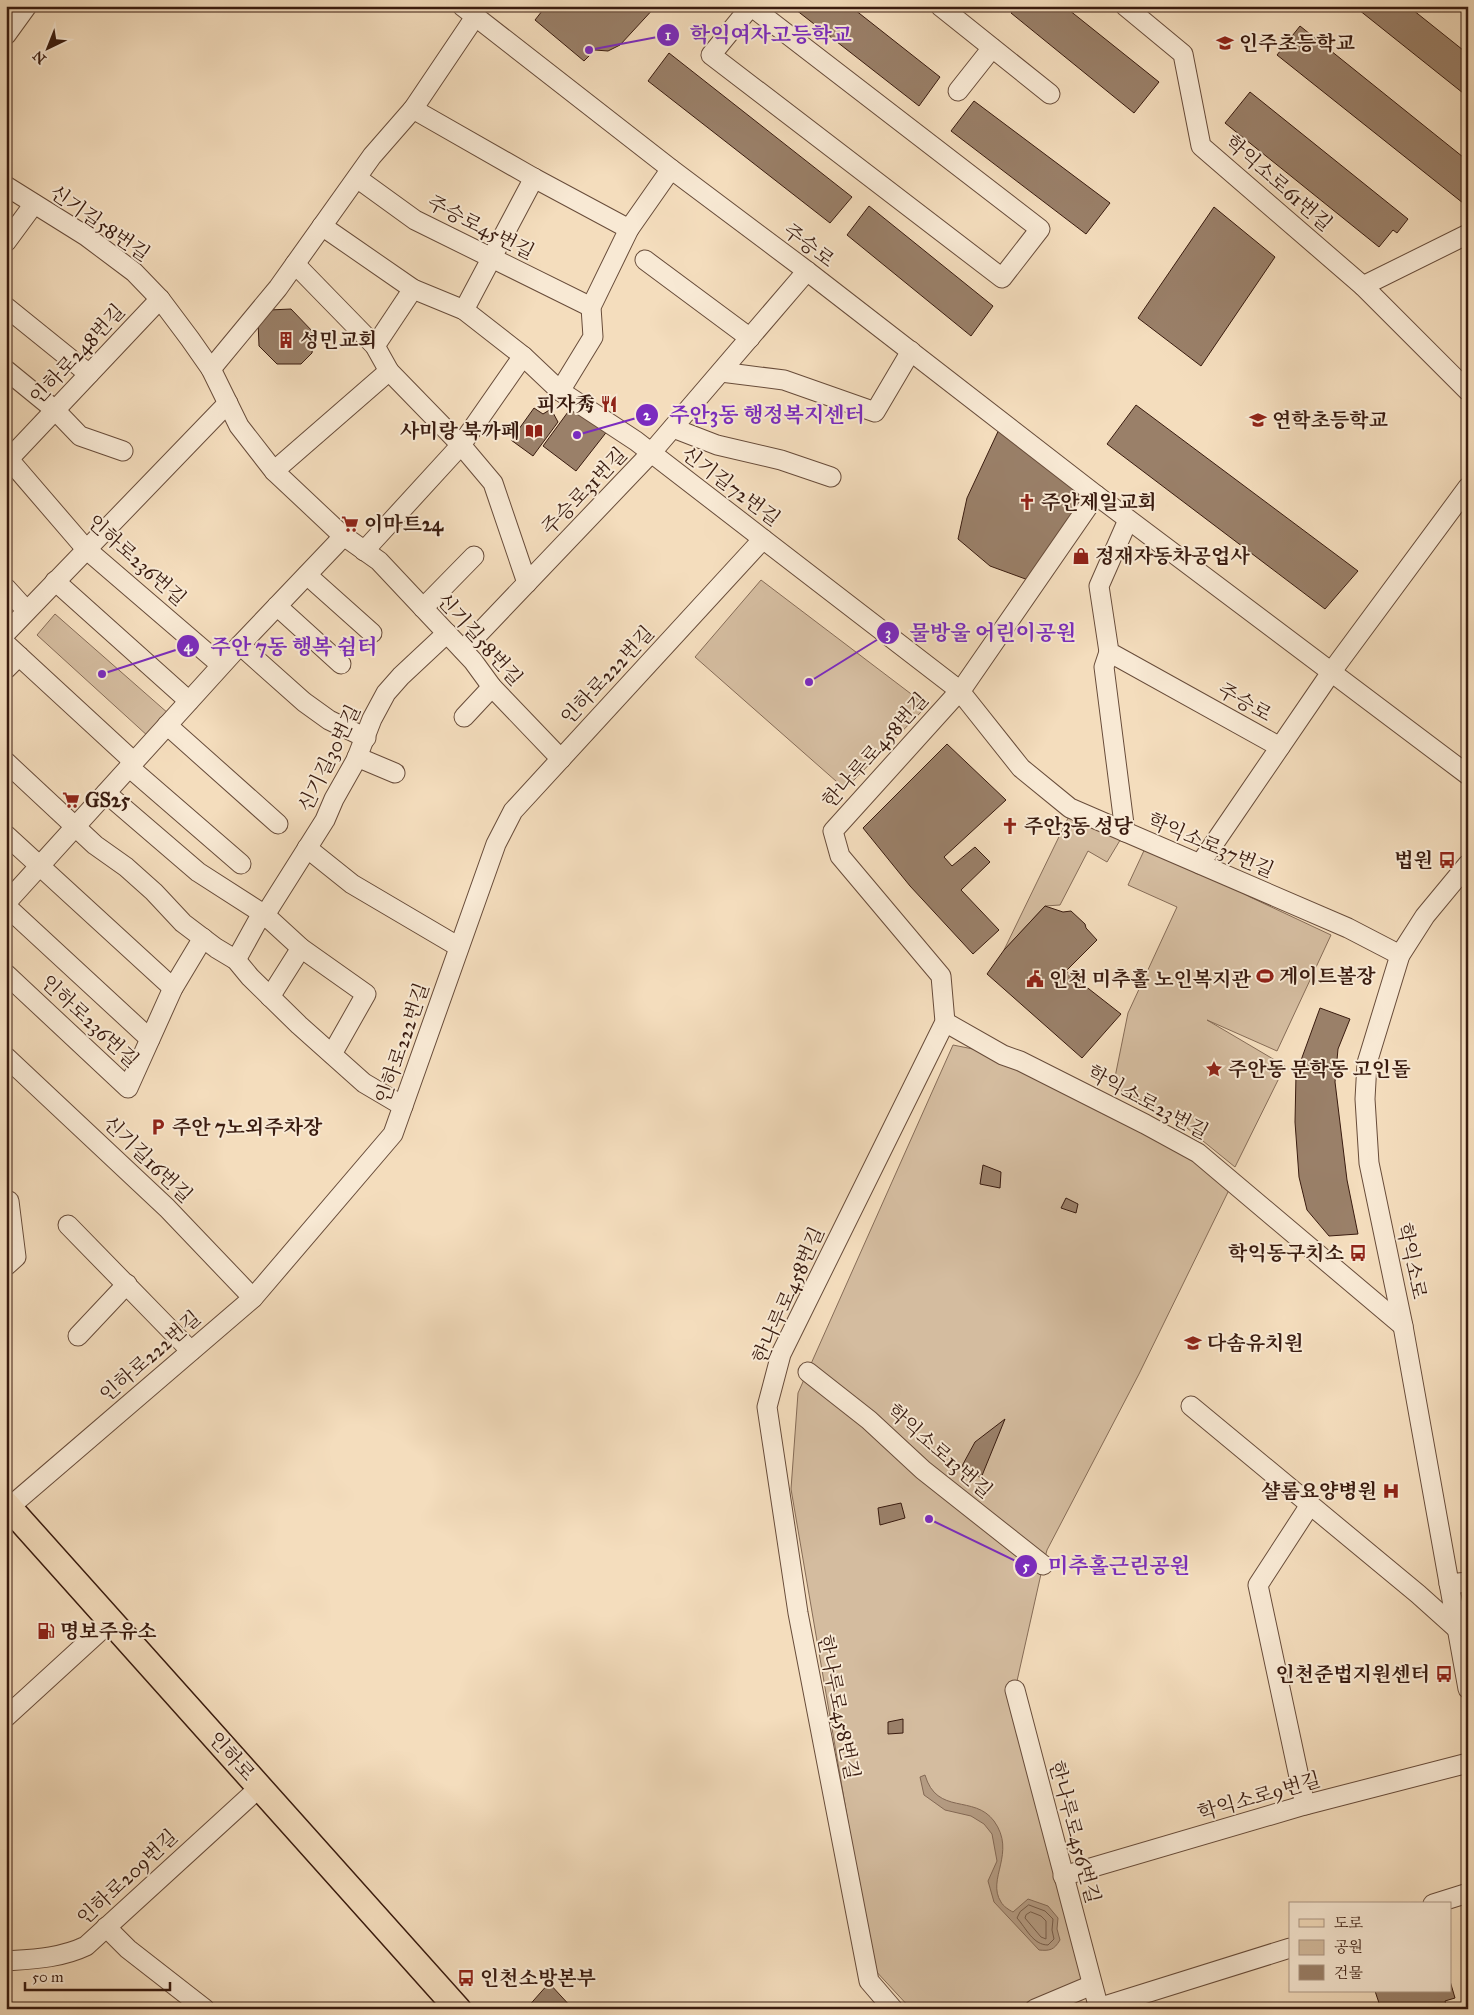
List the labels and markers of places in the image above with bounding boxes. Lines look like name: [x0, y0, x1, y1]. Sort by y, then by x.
callout: 학익여자고등학교: [655, 17, 863, 53]
place label: 인주초등학교: [1239, 31, 1356, 55]
school or university icon: 인주초등학교: [1215, 33, 1235, 53]
place label: 성민교회: [300, 328, 377, 352]
building icon: 성민교회: [276, 330, 296, 350]
place label: 피자秀: [536, 392, 595, 416]
restaurant icon: 피자秀: [599, 394, 619, 414]
callout: 주안3동 행정복지센터: [634, 397, 875, 433]
place label: 연학초등학교: [1272, 408, 1389, 432]
school or university icon: 연학초등학교: [1248, 410, 1268, 430]
place label: 사미랑 북까페: [400, 419, 520, 443]
library icon: 사미랑 북까페: [524, 421, 544, 441]
place label: 주안제일교회: [1041, 490, 1157, 514]
church icon: 주안제일교회: [1017, 492, 1037, 512]
place label: 이마트24: [364, 512, 444, 537]
supermarket icon: 이마트24: [340, 514, 360, 534]
place label: 정재자동차공업사: [1095, 544, 1250, 568]
shop icon: 정재자동차공업사: [1071, 546, 1091, 566]
callout: 물방울 어린이공원: [875, 615, 1087, 651]
callout: 주안 7동 행복 쉼터: [175, 628, 387, 664]
place label: GS25: [85, 788, 131, 812]
supermarket icon: GS25: [61, 790, 81, 810]
place label: 주안3동 성당: [1024, 814, 1134, 839]
church icon: 주안3동 성당: [1000, 816, 1020, 836]
place label: 법원: [1394, 848, 1433, 872]
bus stop icon: 법원: [1437, 850, 1457, 870]
place label: 게이트볼장: [1279, 964, 1376, 988]
sports icon: 게이트볼장: [1255, 966, 1275, 986]
place label: 인천 미추홀 노인복지관: [1049, 967, 1251, 991]
public building icon: 인천 미추홀 노인복지관: [1025, 969, 1045, 989]
place label: 주안동 문학동 고인돌: [1228, 1057, 1411, 1081]
place icon: 주안동 문학동 고인돌: [1204, 1059, 1224, 1079]
place label: 주안 7노외주차장: [172, 1115, 323, 1139]
parking icon: 주안 7노외주차장: [148, 1117, 168, 1137]
place label: 학익동구치소: [1228, 1241, 1344, 1265]
bus stop icon: 학익동구치소: [1348, 1243, 1368, 1263]
place label: 다솜유치원: [1207, 1331, 1304, 1355]
school or university icon: 다솜유치원: [1183, 1333, 1203, 1353]
place label: 샬롬요양병원: [1261, 1479, 1377, 1503]
hospital icon: 샬롬요양병원: [1381, 1481, 1401, 1501]
callout: 미추홀근린공원: [1013, 1548, 1200, 1584]
place label: 명보주유소: [60, 1619, 157, 1643]
fuel station icon: 명보주유소: [36, 1621, 56, 1641]
place label: 인천준법지원센터: [1275, 1662, 1430, 1686]
bus stop icon: 인천준법지원센터: [1434, 1664, 1454, 1684]
place label: 인천소방본부: [480, 1966, 596, 1990]
bus stop icon: 인천소방본부: [456, 1968, 476, 1988]

